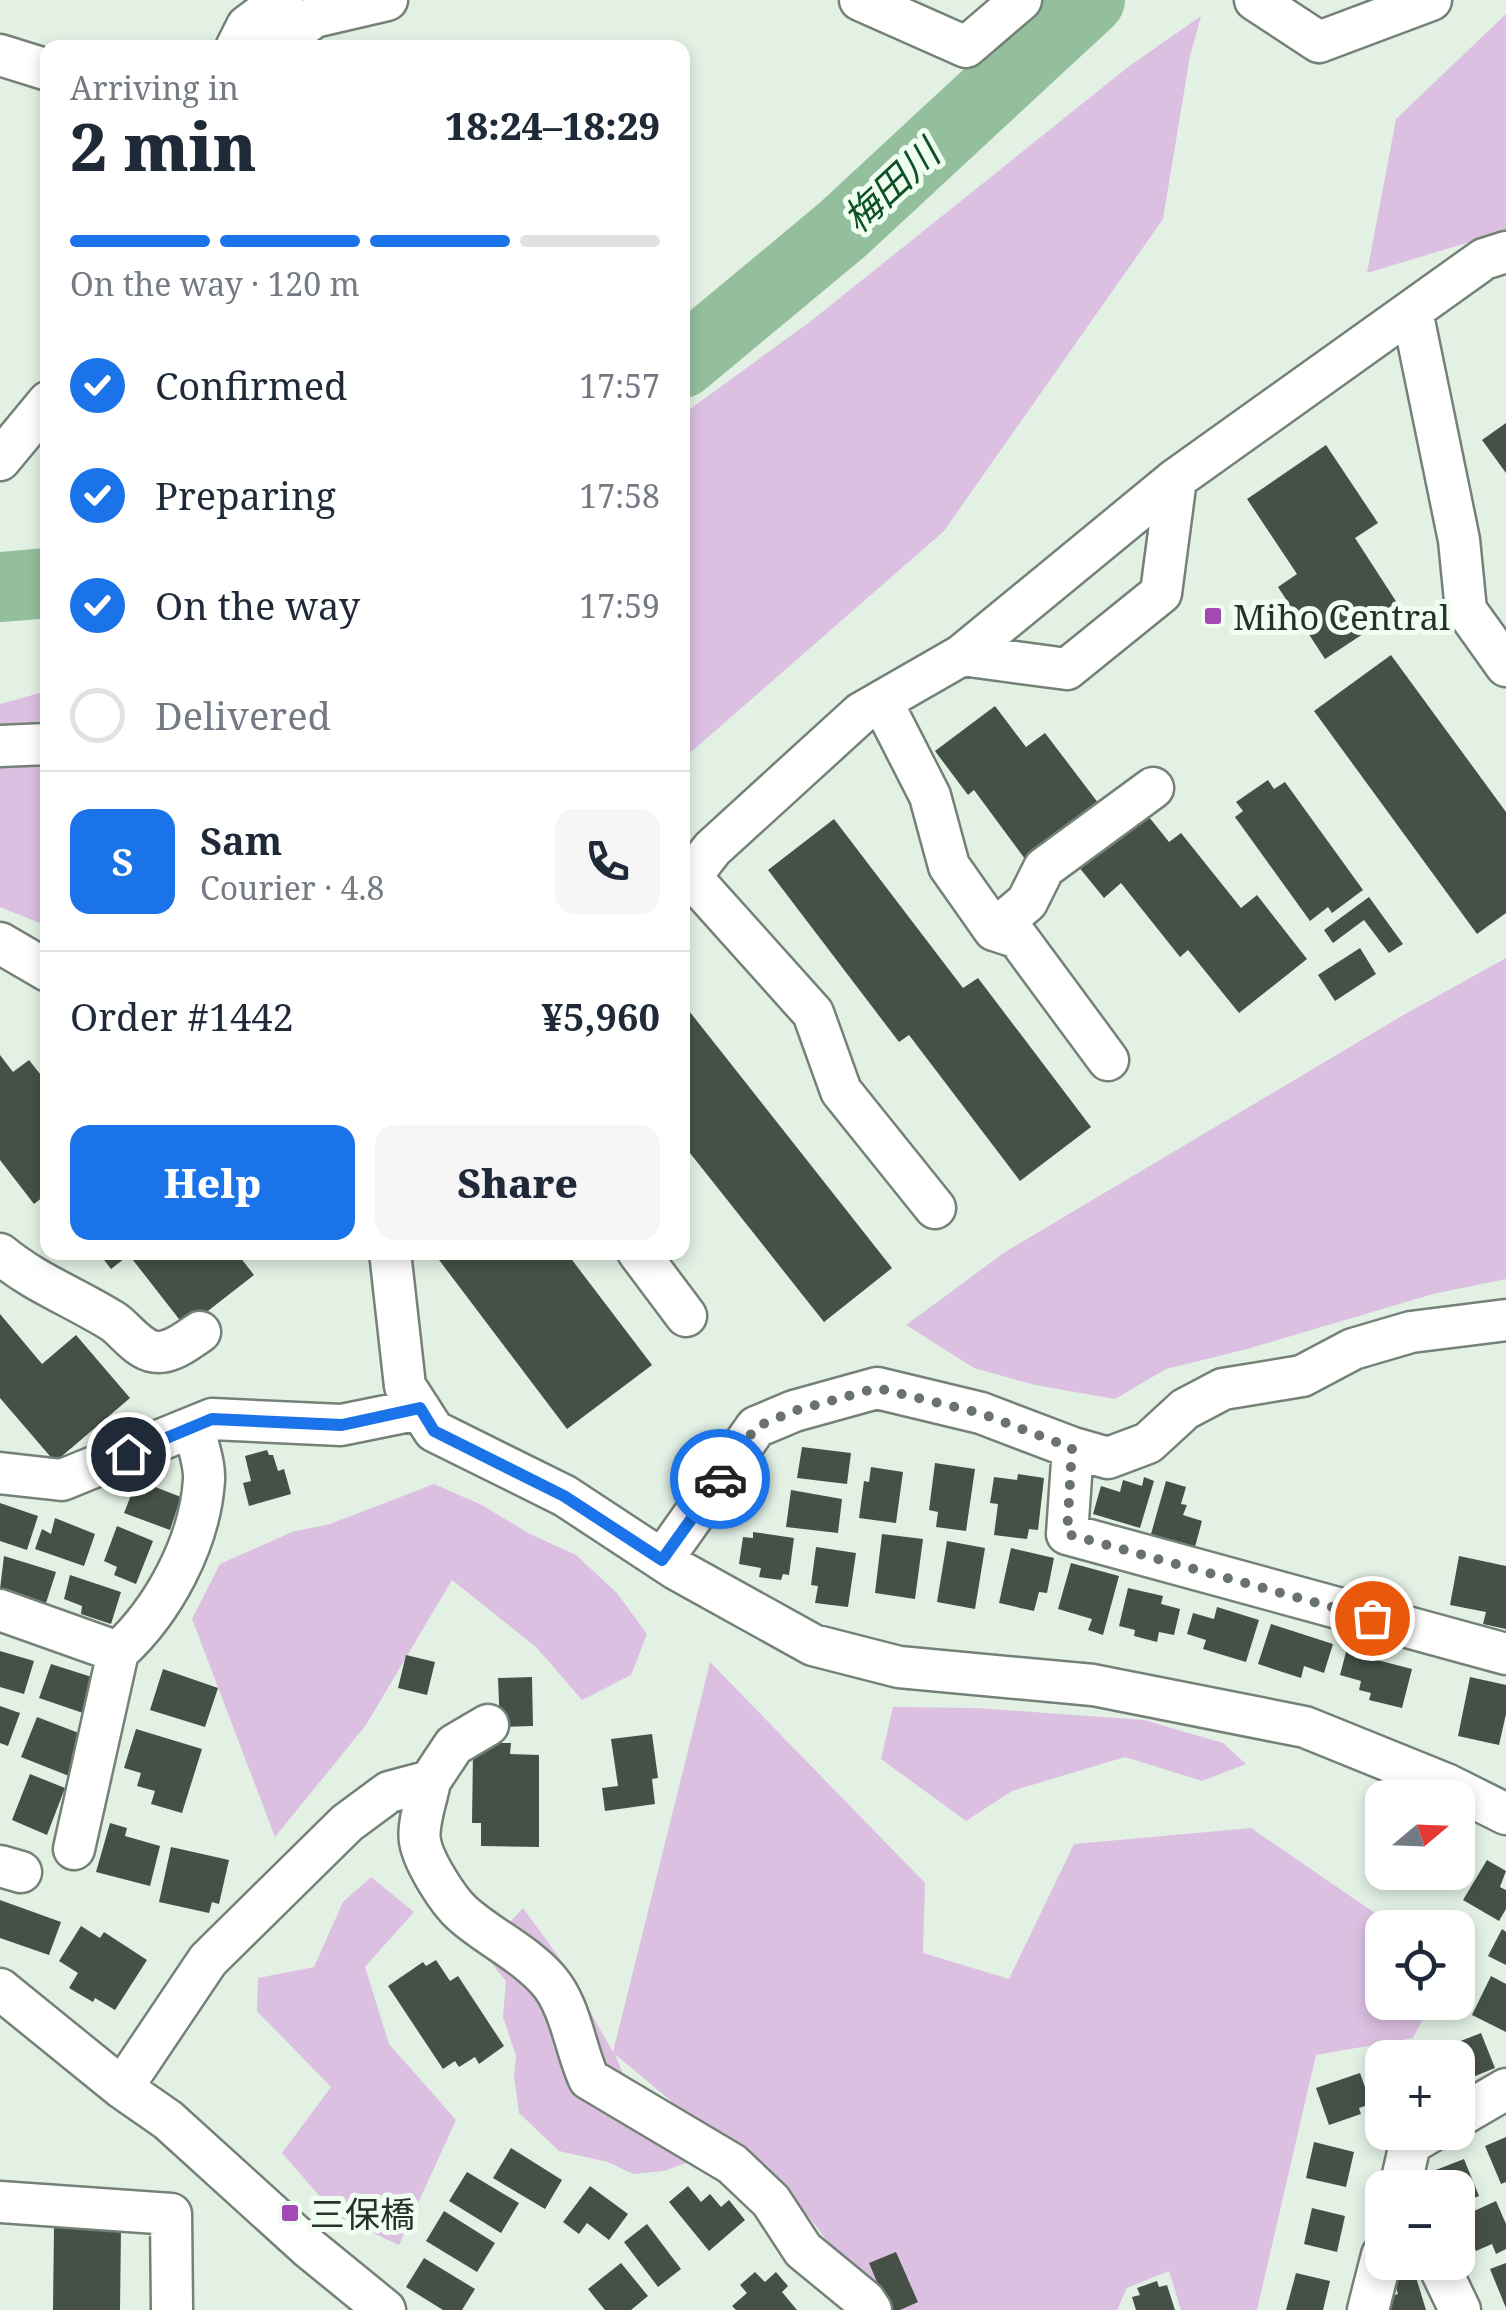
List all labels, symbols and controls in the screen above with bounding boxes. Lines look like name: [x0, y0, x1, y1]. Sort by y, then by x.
text: Arriving in: [70, 66, 239, 109]
text: 18:24–18:29: [445, 99, 660, 151]
text: 2 min: [70, 102, 257, 190]
water label: 梅田川: [831, 124, 952, 243]
text: On the way · 120 m: [70, 262, 360, 305]
icon: check: [70, 358, 125, 413]
text: Confirmed: [155, 359, 347, 411]
text: 17:57: [579, 364, 660, 407]
icon: check: [70, 468, 125, 523]
text: Preparing: [155, 469, 336, 521]
text: 17:58: [579, 474, 660, 517]
icon: check: [70, 578, 125, 633]
text: On the way: [155, 579, 360, 631]
text: 17:59: [579, 584, 660, 627]
place label: Miho Central: [1233, 593, 1450, 640]
marker: Miho Central: [1202, 605, 1224, 627]
text: Delivered: [155, 689, 331, 741]
button: phone: [555, 809, 660, 914]
text: Sam: [200, 814, 282, 866]
text: S: [111, 835, 134, 887]
text: Courier · 4.8: [200, 866, 384, 909]
text: Order #1442: [70, 990, 294, 1042]
text: ¥5,960: [541, 990, 660, 1042]
button: Help: [70, 1125, 355, 1240]
button: Share: [375, 1125, 660, 1240]
pin: [86, 1412, 171, 1497]
icon: home: [101, 1427, 156, 1482]
courier: [670, 1429, 770, 1529]
icon: car: [693, 1452, 748, 1507]
pin: [1330, 1576, 1415, 1661]
icon: bag: [1345, 1591, 1400, 1646]
north arrow: [1365, 1780, 1475, 1890]
map controls: [1365, 1780, 1475, 2280]
button: locate: [1365, 1910, 1475, 2020]
button: +: [1365, 2040, 1475, 2150]
button: −: [1365, 2170, 1475, 2280]
place label: 三保橋: [310, 2190, 415, 2237]
marker: 三保橋: [279, 2202, 301, 2224]

